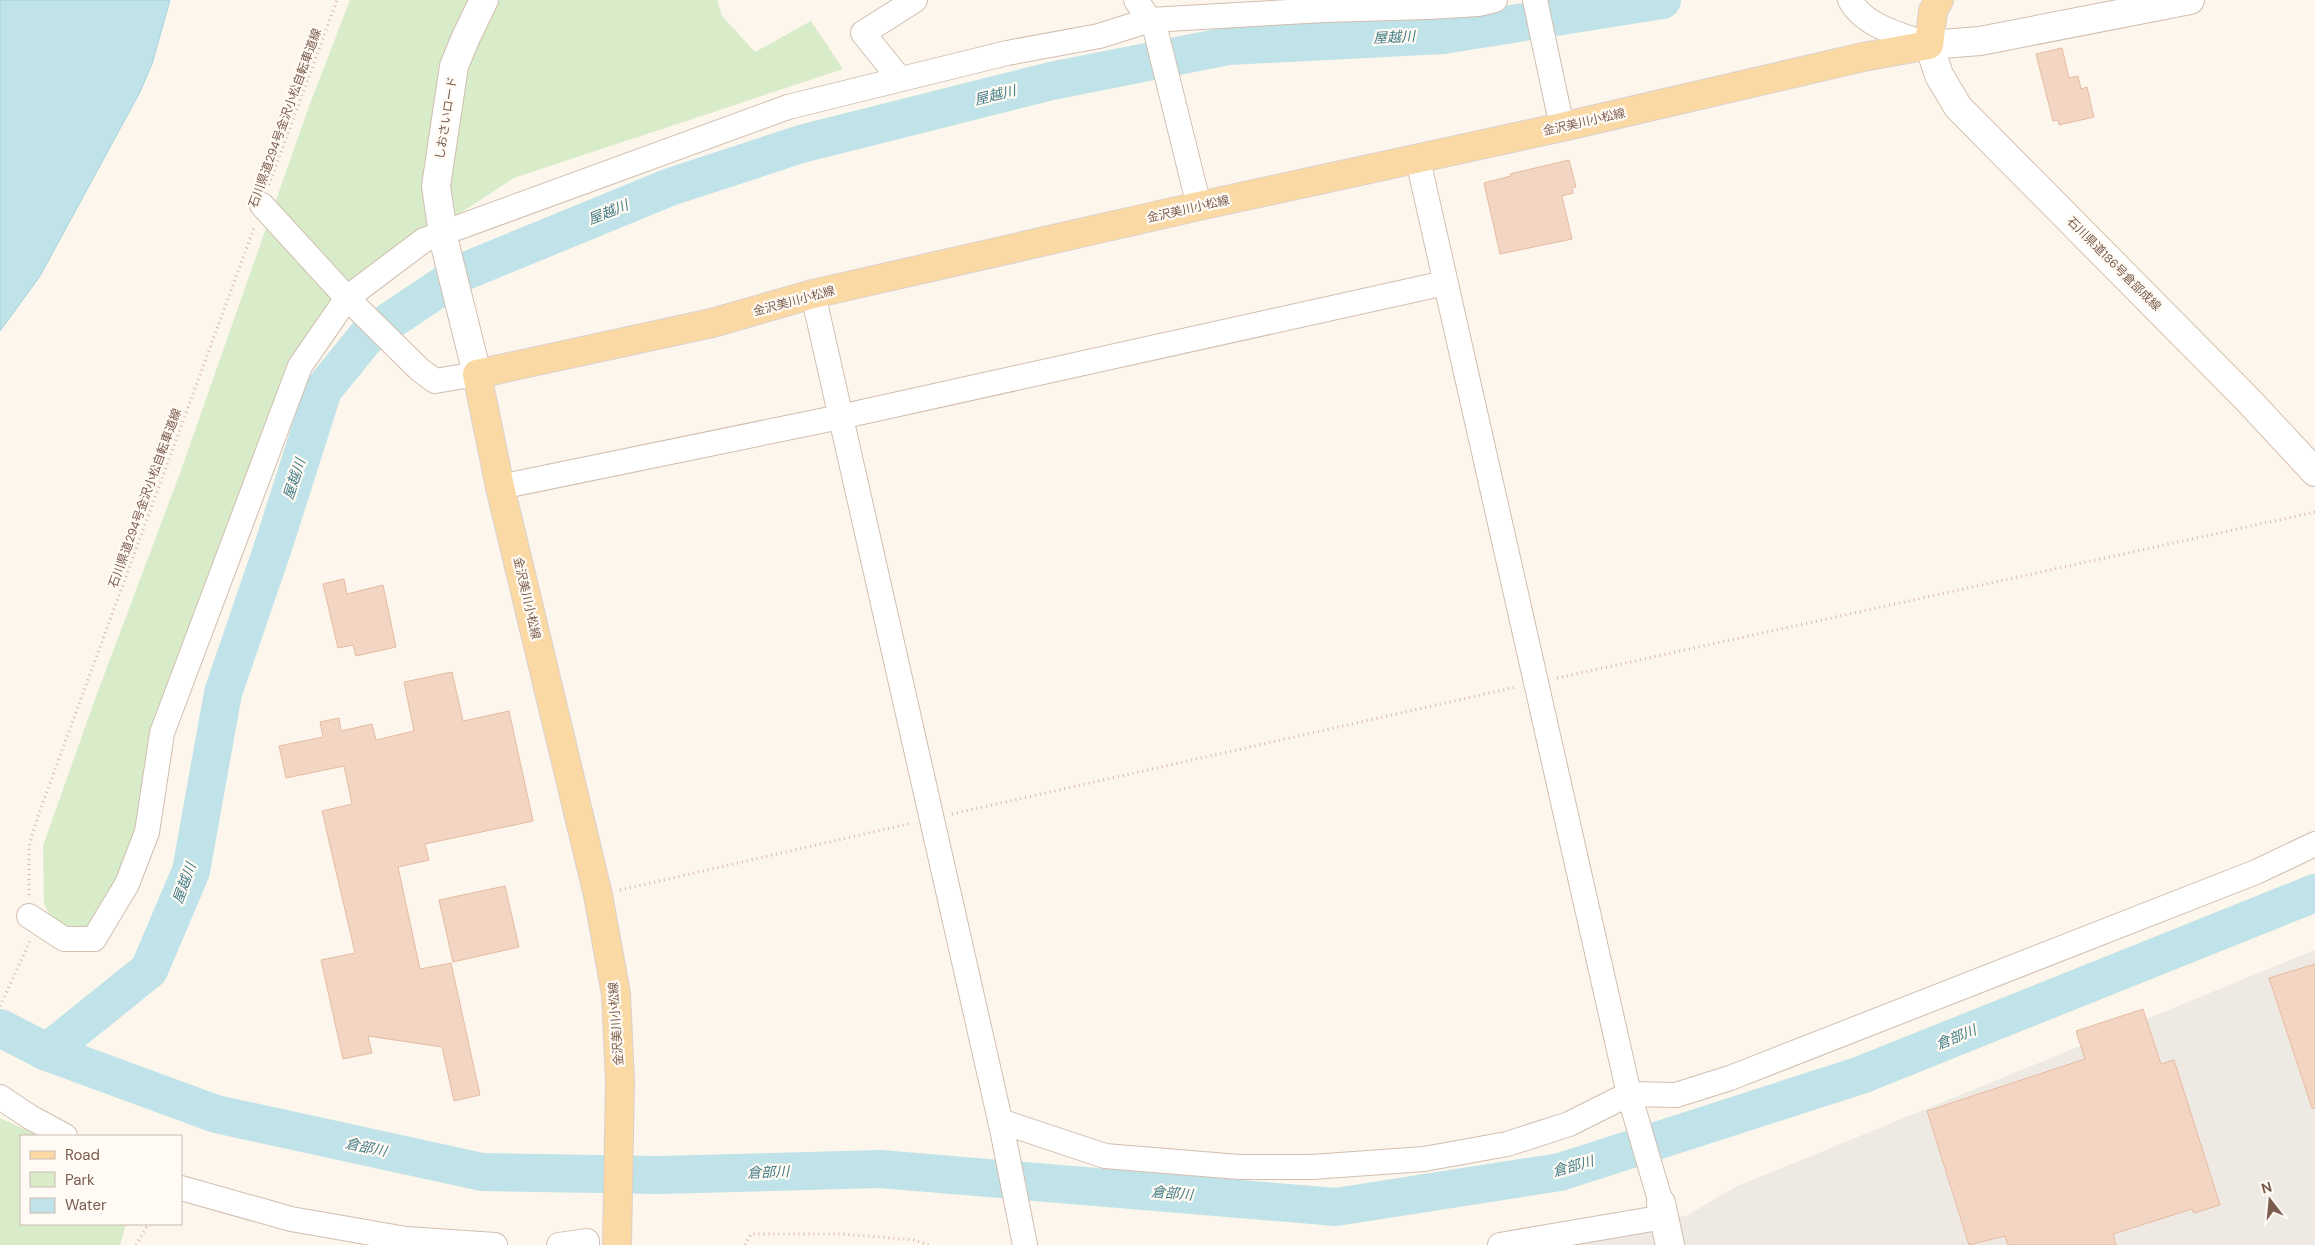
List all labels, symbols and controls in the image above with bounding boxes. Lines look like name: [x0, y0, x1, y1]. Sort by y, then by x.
street label: 石川県道294号金沢小松自転車道線: [245, 26, 325, 210]
water label: 屋越川: [1373, 27, 1417, 47]
street label: しおさいロード: [432, 75, 460, 161]
water label: 屋越川: [972, 81, 1019, 109]
street label: 金沢美川小松線: [1541, 105, 1627, 139]
street label: 金沢美川小松線: [1145, 192, 1231, 226]
water label: 屋越川: [585, 195, 633, 228]
street label: 石川県道186号倉部成線: [2064, 214, 2164, 314]
street label: 金沢美川小松線: [751, 282, 837, 320]
street label: 石川県道294号金沢小松自転車道線: [105, 406, 185, 590]
water label: 屋越川: [279, 454, 310, 502]
street label: 金沢美川小松線: [510, 555, 544, 641]
water label: 屋越川: [168, 858, 200, 906]
street label: 金沢美川小松線: [605, 982, 627, 1066]
water label: 倉部川: [1933, 1020, 1981, 1053]
water label: 倉部川: [344, 1134, 390, 1161]
legend: [20, 1135, 182, 1225]
text: Road: [65, 1145, 100, 1165]
water label: 倉部川: [1550, 1151, 1598, 1180]
water label: 倉部川: [747, 1162, 791, 1182]
text: Park: [65, 1170, 95, 1190]
north arrow: [2245, 1175, 2295, 1225]
text: N: [2259, 1177, 2274, 1198]
water label: 倉部川: [1150, 1182, 1196, 1204]
text: Water: [65, 1195, 107, 1215]

